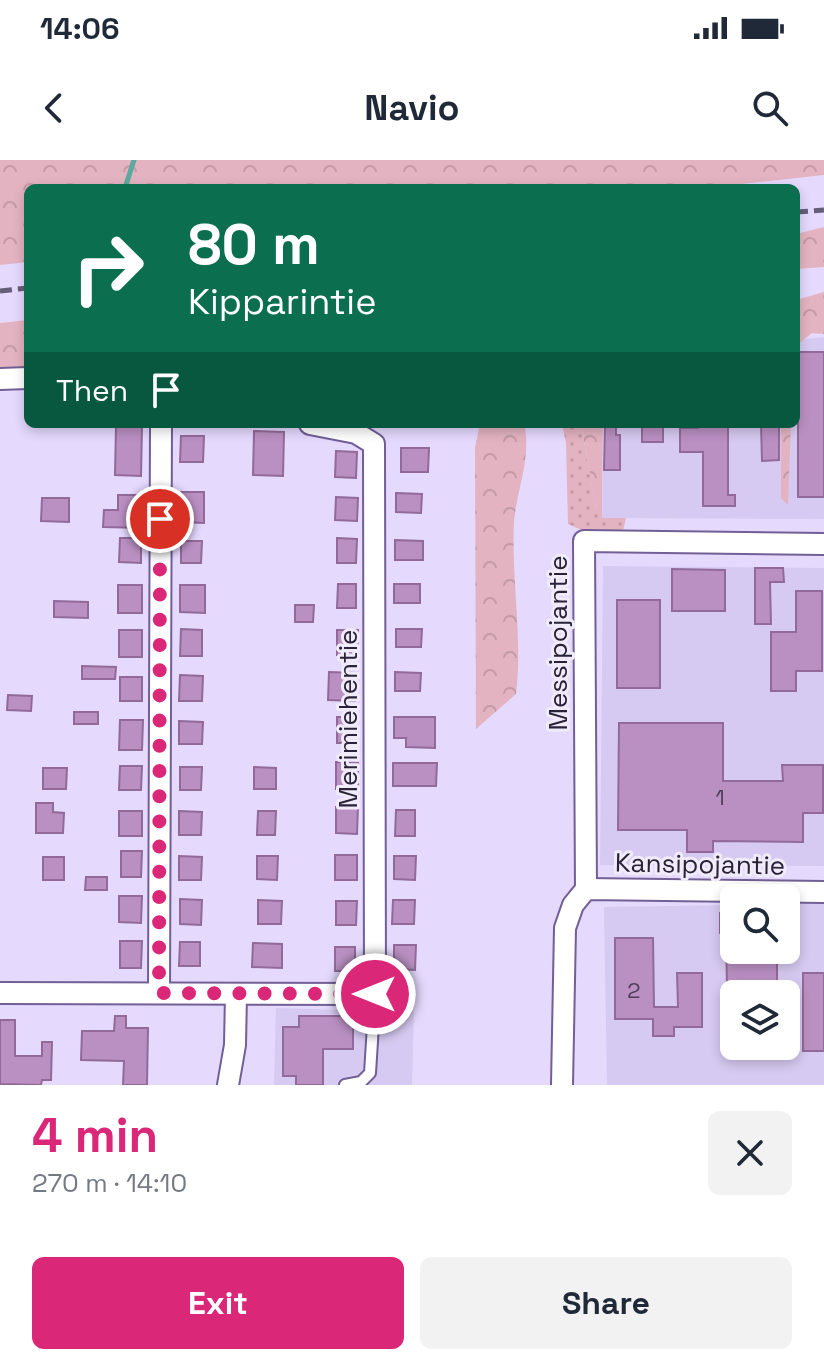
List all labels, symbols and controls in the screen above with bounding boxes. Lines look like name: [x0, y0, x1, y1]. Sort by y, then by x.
text: 14:06: [40, 9, 120, 48]
text: Navio: [364, 85, 460, 131]
icon: back: [32, 86, 76, 130]
icon: search: [748, 86, 792, 130]
text: 80 m: [188, 209, 320, 280]
icon: right: [56, 216, 160, 320]
text: Kipparintie: [188, 279, 377, 325]
icon: arrive: [144, 368, 188, 412]
text: Then: [56, 371, 128, 410]
pin: [126, 485, 194, 553]
icon: arrive: [138, 497, 182, 541]
street label: Messipojantie: [541, 555, 575, 731]
street label: Merimiehentie: [331, 630, 365, 808]
house number: 1: [715, 783, 725, 811]
street label: Kansipojantie: [615, 846, 785, 882]
map controls: [720, 884, 800, 1060]
button: search: [720, 884, 800, 964]
position arrow: [333, 952, 417, 1036]
house number: 2: [627, 976, 641, 1004]
button: layers: [720, 980, 800, 1060]
text: 4 min: [32, 1105, 158, 1166]
button: close: [708, 1111, 792, 1195]
text: 270 m · 14:10: [32, 1166, 187, 1200]
button: Exit: [32, 1257, 404, 1349]
button: Share: [420, 1257, 792, 1349]

